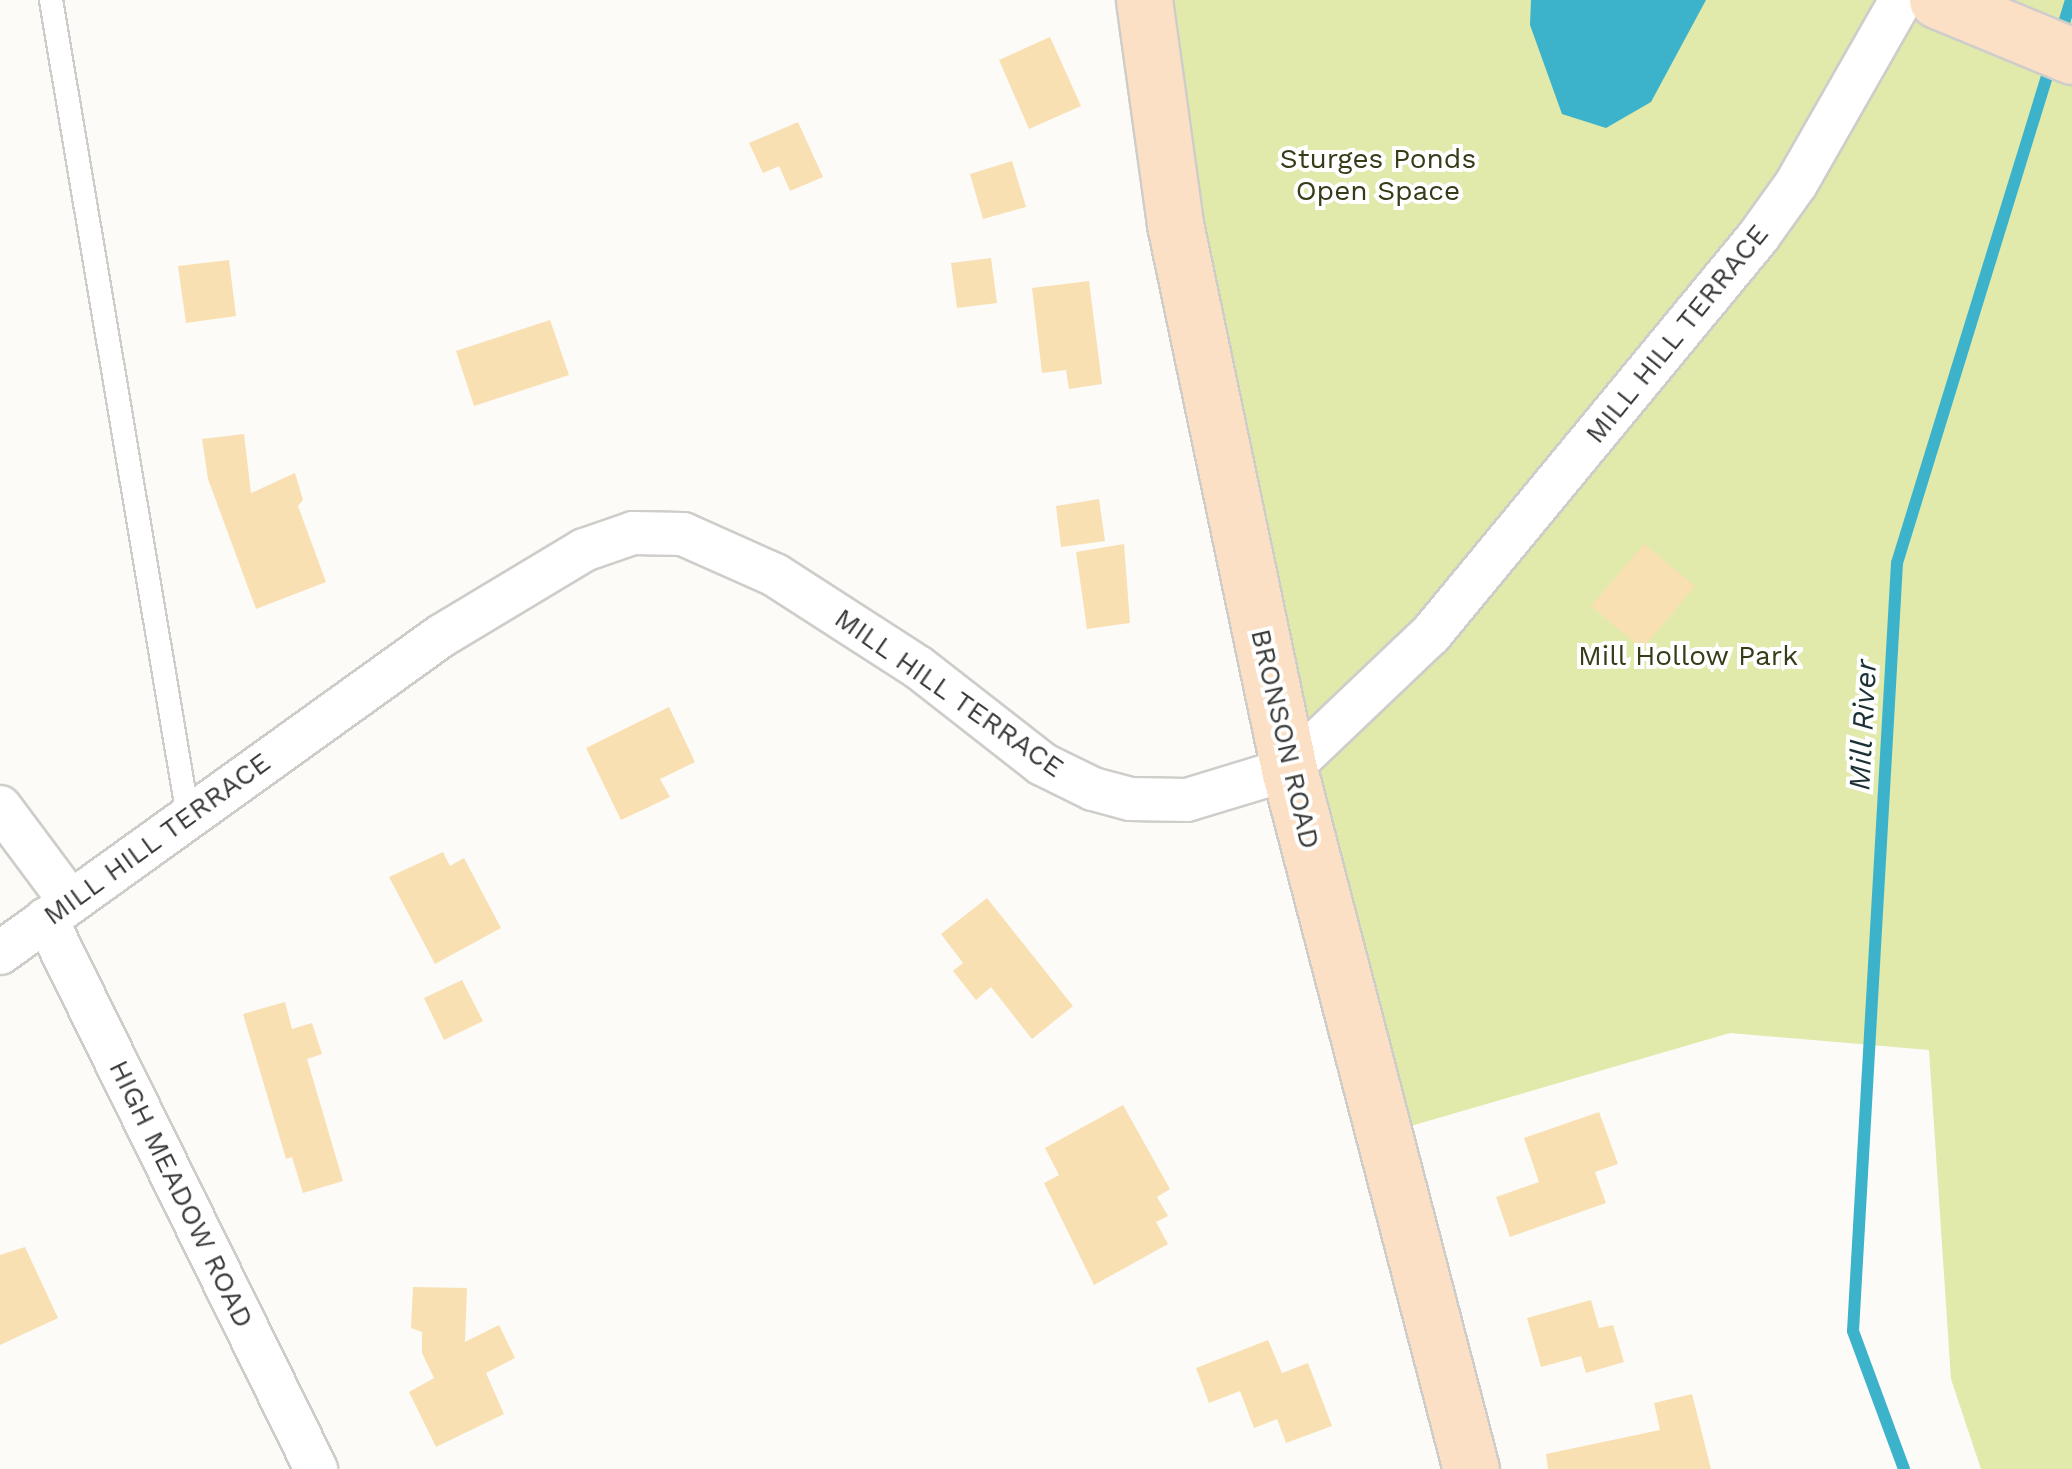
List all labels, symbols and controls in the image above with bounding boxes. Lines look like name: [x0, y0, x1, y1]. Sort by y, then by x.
park label: Sturges Ponds Open Space: [1280, 142, 1476, 208]
street label: MILL HILL TERRACE: [1578, 217, 1776, 451]
street label: MILL HILL TERRACE: [827, 601, 1071, 785]
street label: BRONSON ROAD: [1243, 626, 1327, 852]
park label: Mill Hollow Park: [1577, 639, 1799, 673]
water label: Mill River: [1842, 658, 1884, 792]
street label: MILL HILL TERRACE: [36, 745, 278, 933]
street label: HIGH MEADOW ROAD: [101, 1054, 261, 1334]

